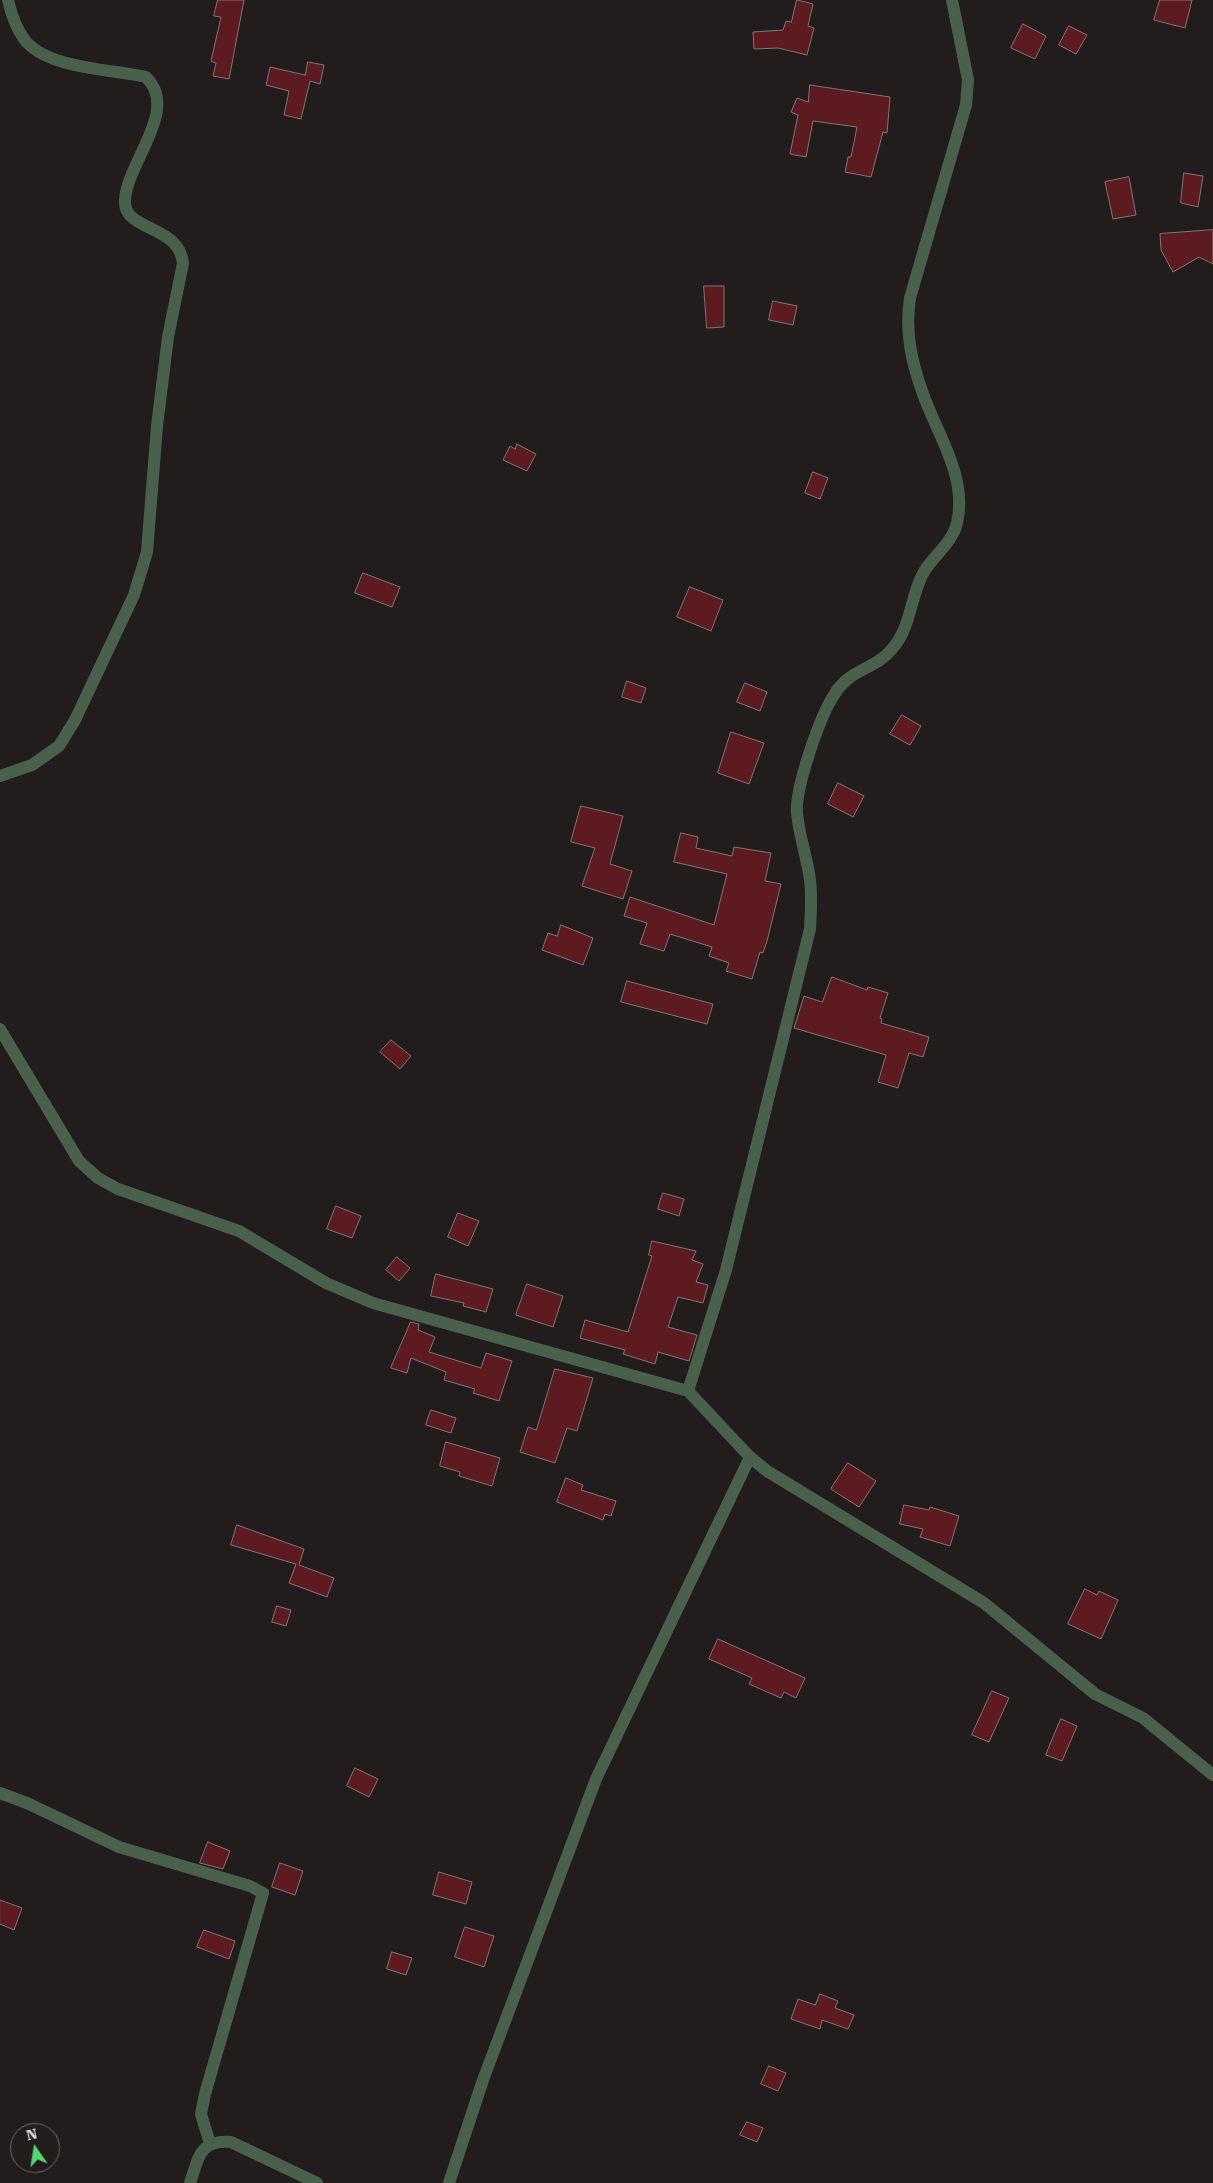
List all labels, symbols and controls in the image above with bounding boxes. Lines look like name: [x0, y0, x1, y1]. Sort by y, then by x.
north arrow: [10, 2123, 60, 2173]
text: N: [25, 2125, 39, 2143]

